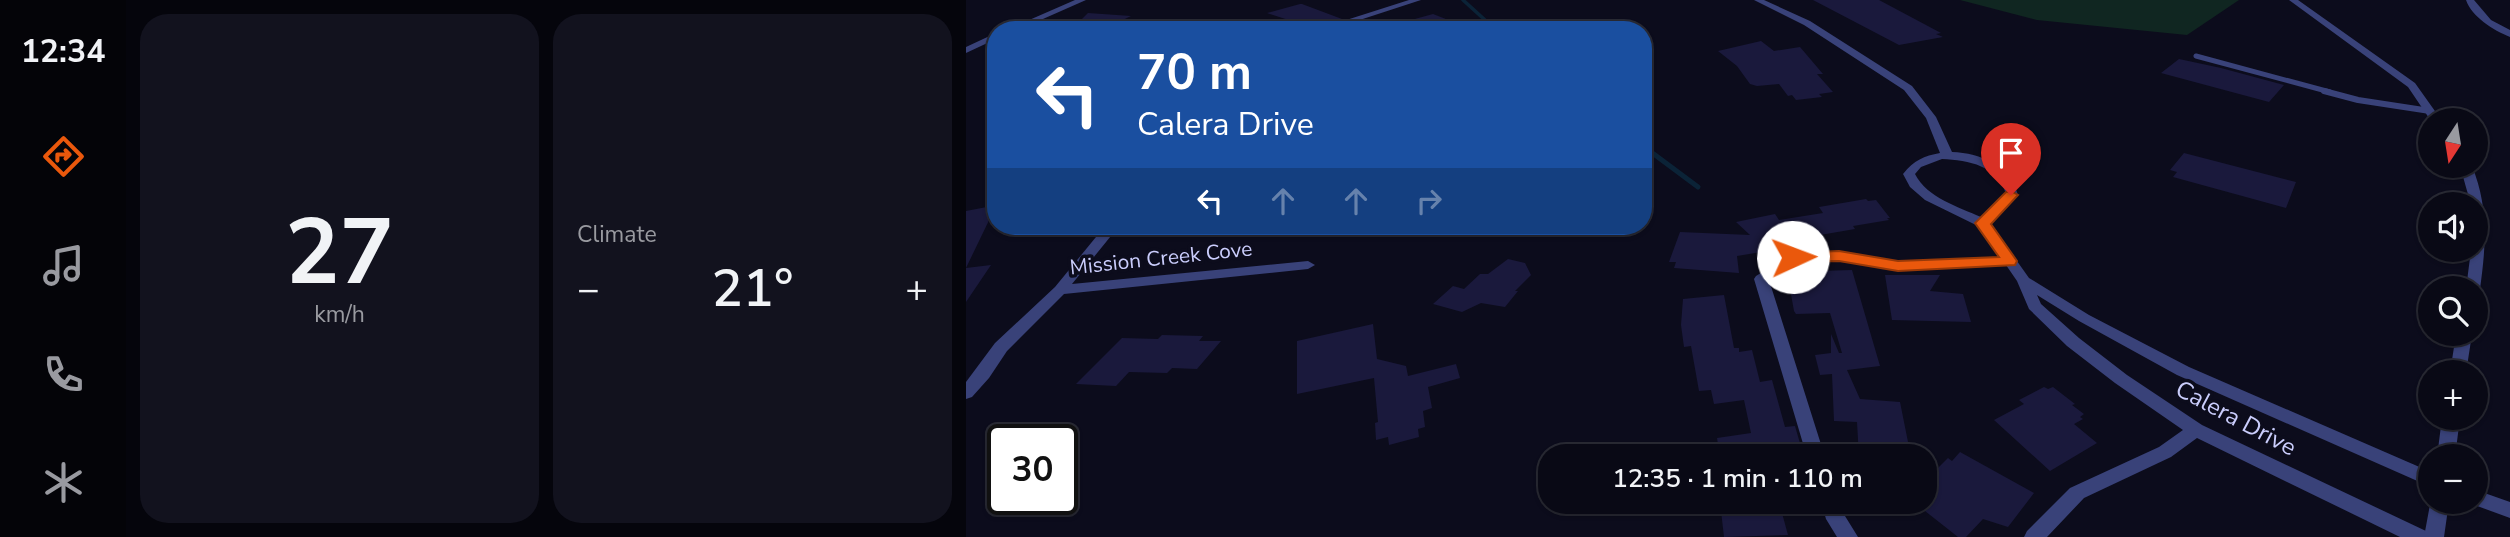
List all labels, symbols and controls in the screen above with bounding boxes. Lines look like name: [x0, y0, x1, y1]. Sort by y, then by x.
text: 12:34: [21, 30, 105, 73]
text: 70 m: [1137, 39, 1252, 106]
icon: left: [1022, 49, 1113, 140]
text: Calera Drive: [1137, 103, 1314, 146]
north arrow: [2418, 108, 2488, 178]
map controls: [2418, 108, 2488, 514]
pin: [1981, 123, 2041, 195]
icon: directions: [39, 132, 88, 181]
icon: arrive: [1992, 134, 2030, 172]
icon: left: [1191, 182, 1229, 220]
icon: ahead: [1264, 182, 1302, 220]
icon: ahead: [1337, 182, 1375, 220]
icon: right: [1410, 182, 1448, 220]
text: 27: [285, 191, 394, 315]
button: sound: [2418, 192, 2488, 262]
text: Climate: [577, 219, 657, 250]
position arrow: [1756, 220, 1830, 294]
street label: Mission Creek Cove: [1068, 234, 1254, 282]
icon: music: [39, 241, 88, 290]
text: 21°: [712, 253, 793, 324]
text: −: [577, 264, 600, 315]
text: +: [905, 264, 928, 315]
button: search: [2418, 276, 2488, 346]
text: km/h: [314, 299, 365, 330]
icon: phone: [39, 350, 88, 399]
button: +: [2418, 360, 2488, 430]
street label: Calera Drive: [2170, 373, 2302, 463]
speed limit sign: 30: [987, 424, 1078, 515]
button: −: [2418, 444, 2488, 514]
icon: climate: [39, 458, 88, 507]
text: 12:35 · 1 min · 110 m: [1612, 461, 1863, 496]

